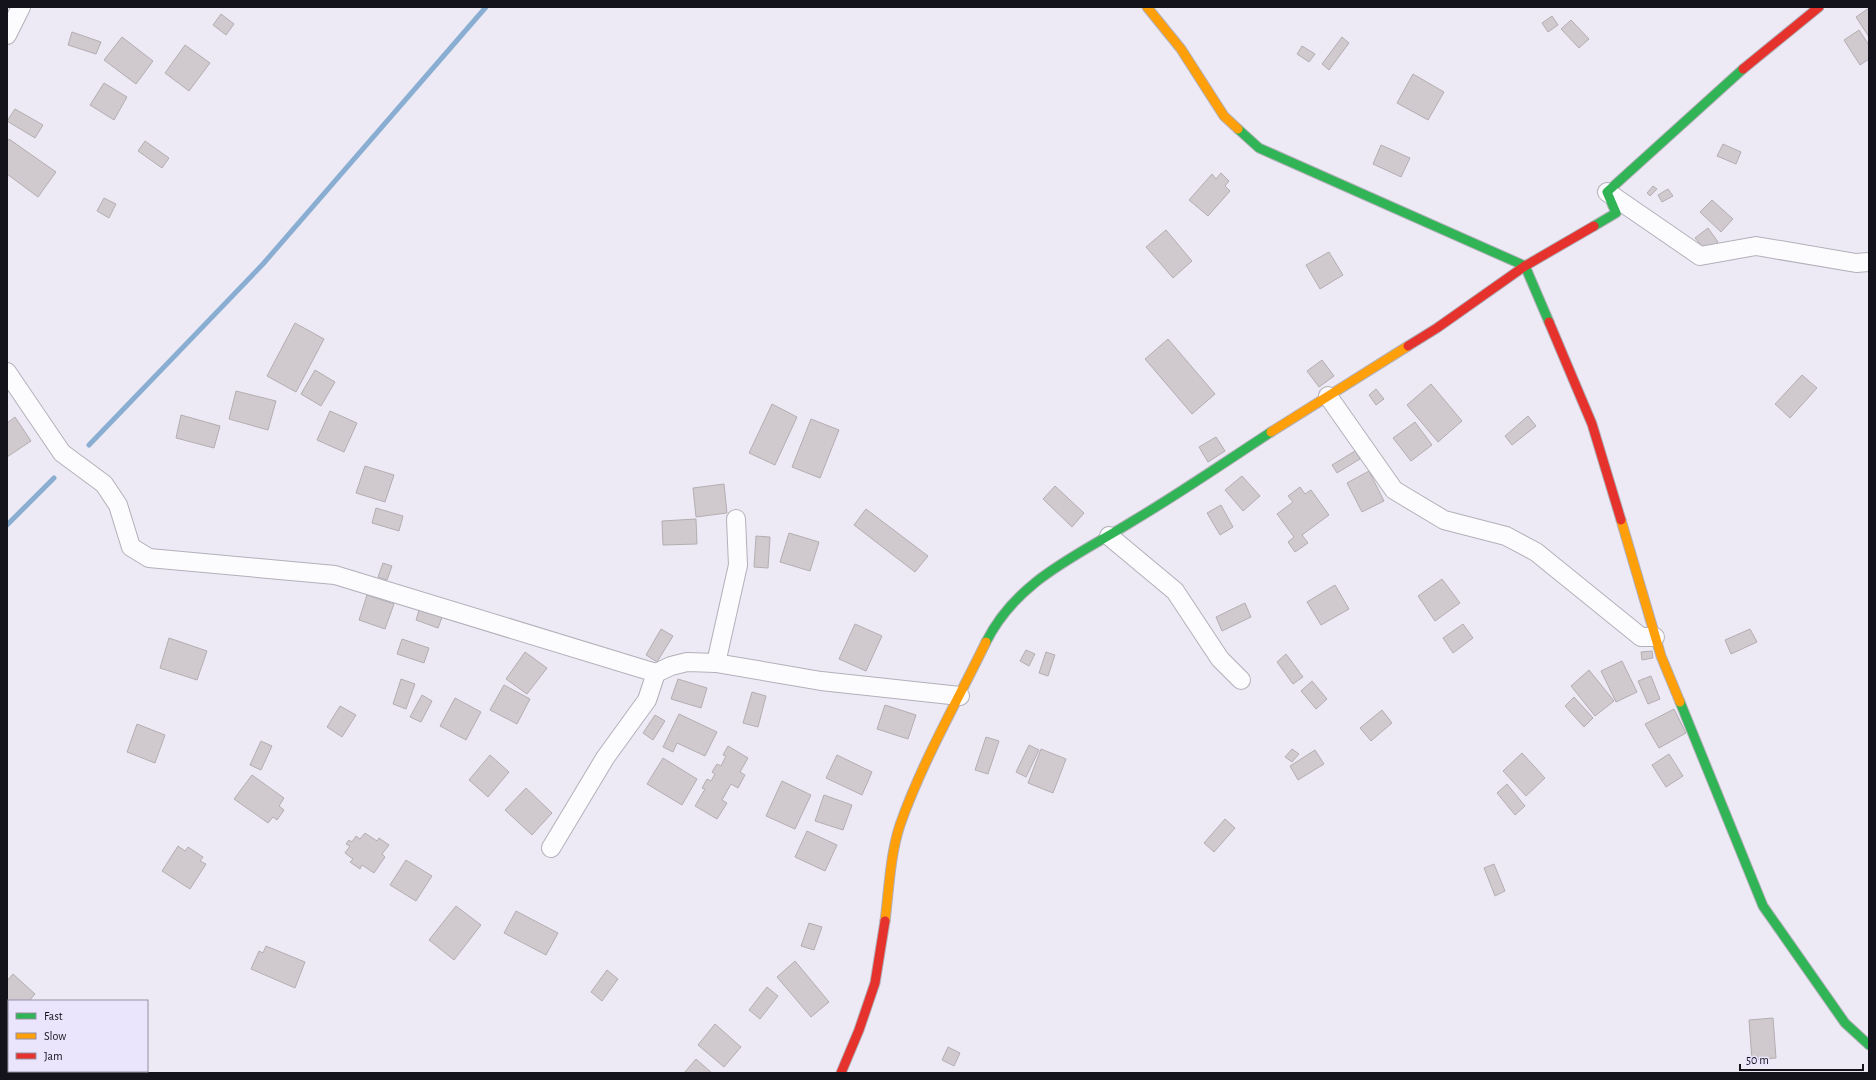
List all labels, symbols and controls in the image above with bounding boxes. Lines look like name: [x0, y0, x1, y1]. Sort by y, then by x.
legend: [8, 1000, 148, 1072]
text: Fast: [44, 1010, 63, 1022]
text: Slow: [44, 1030, 66, 1042]
scale bar: [1740, 1046, 1863, 1072]
text: Jam: [44, 1050, 63, 1062]
text: 50 m: [1746, 1054, 1769, 1066]

